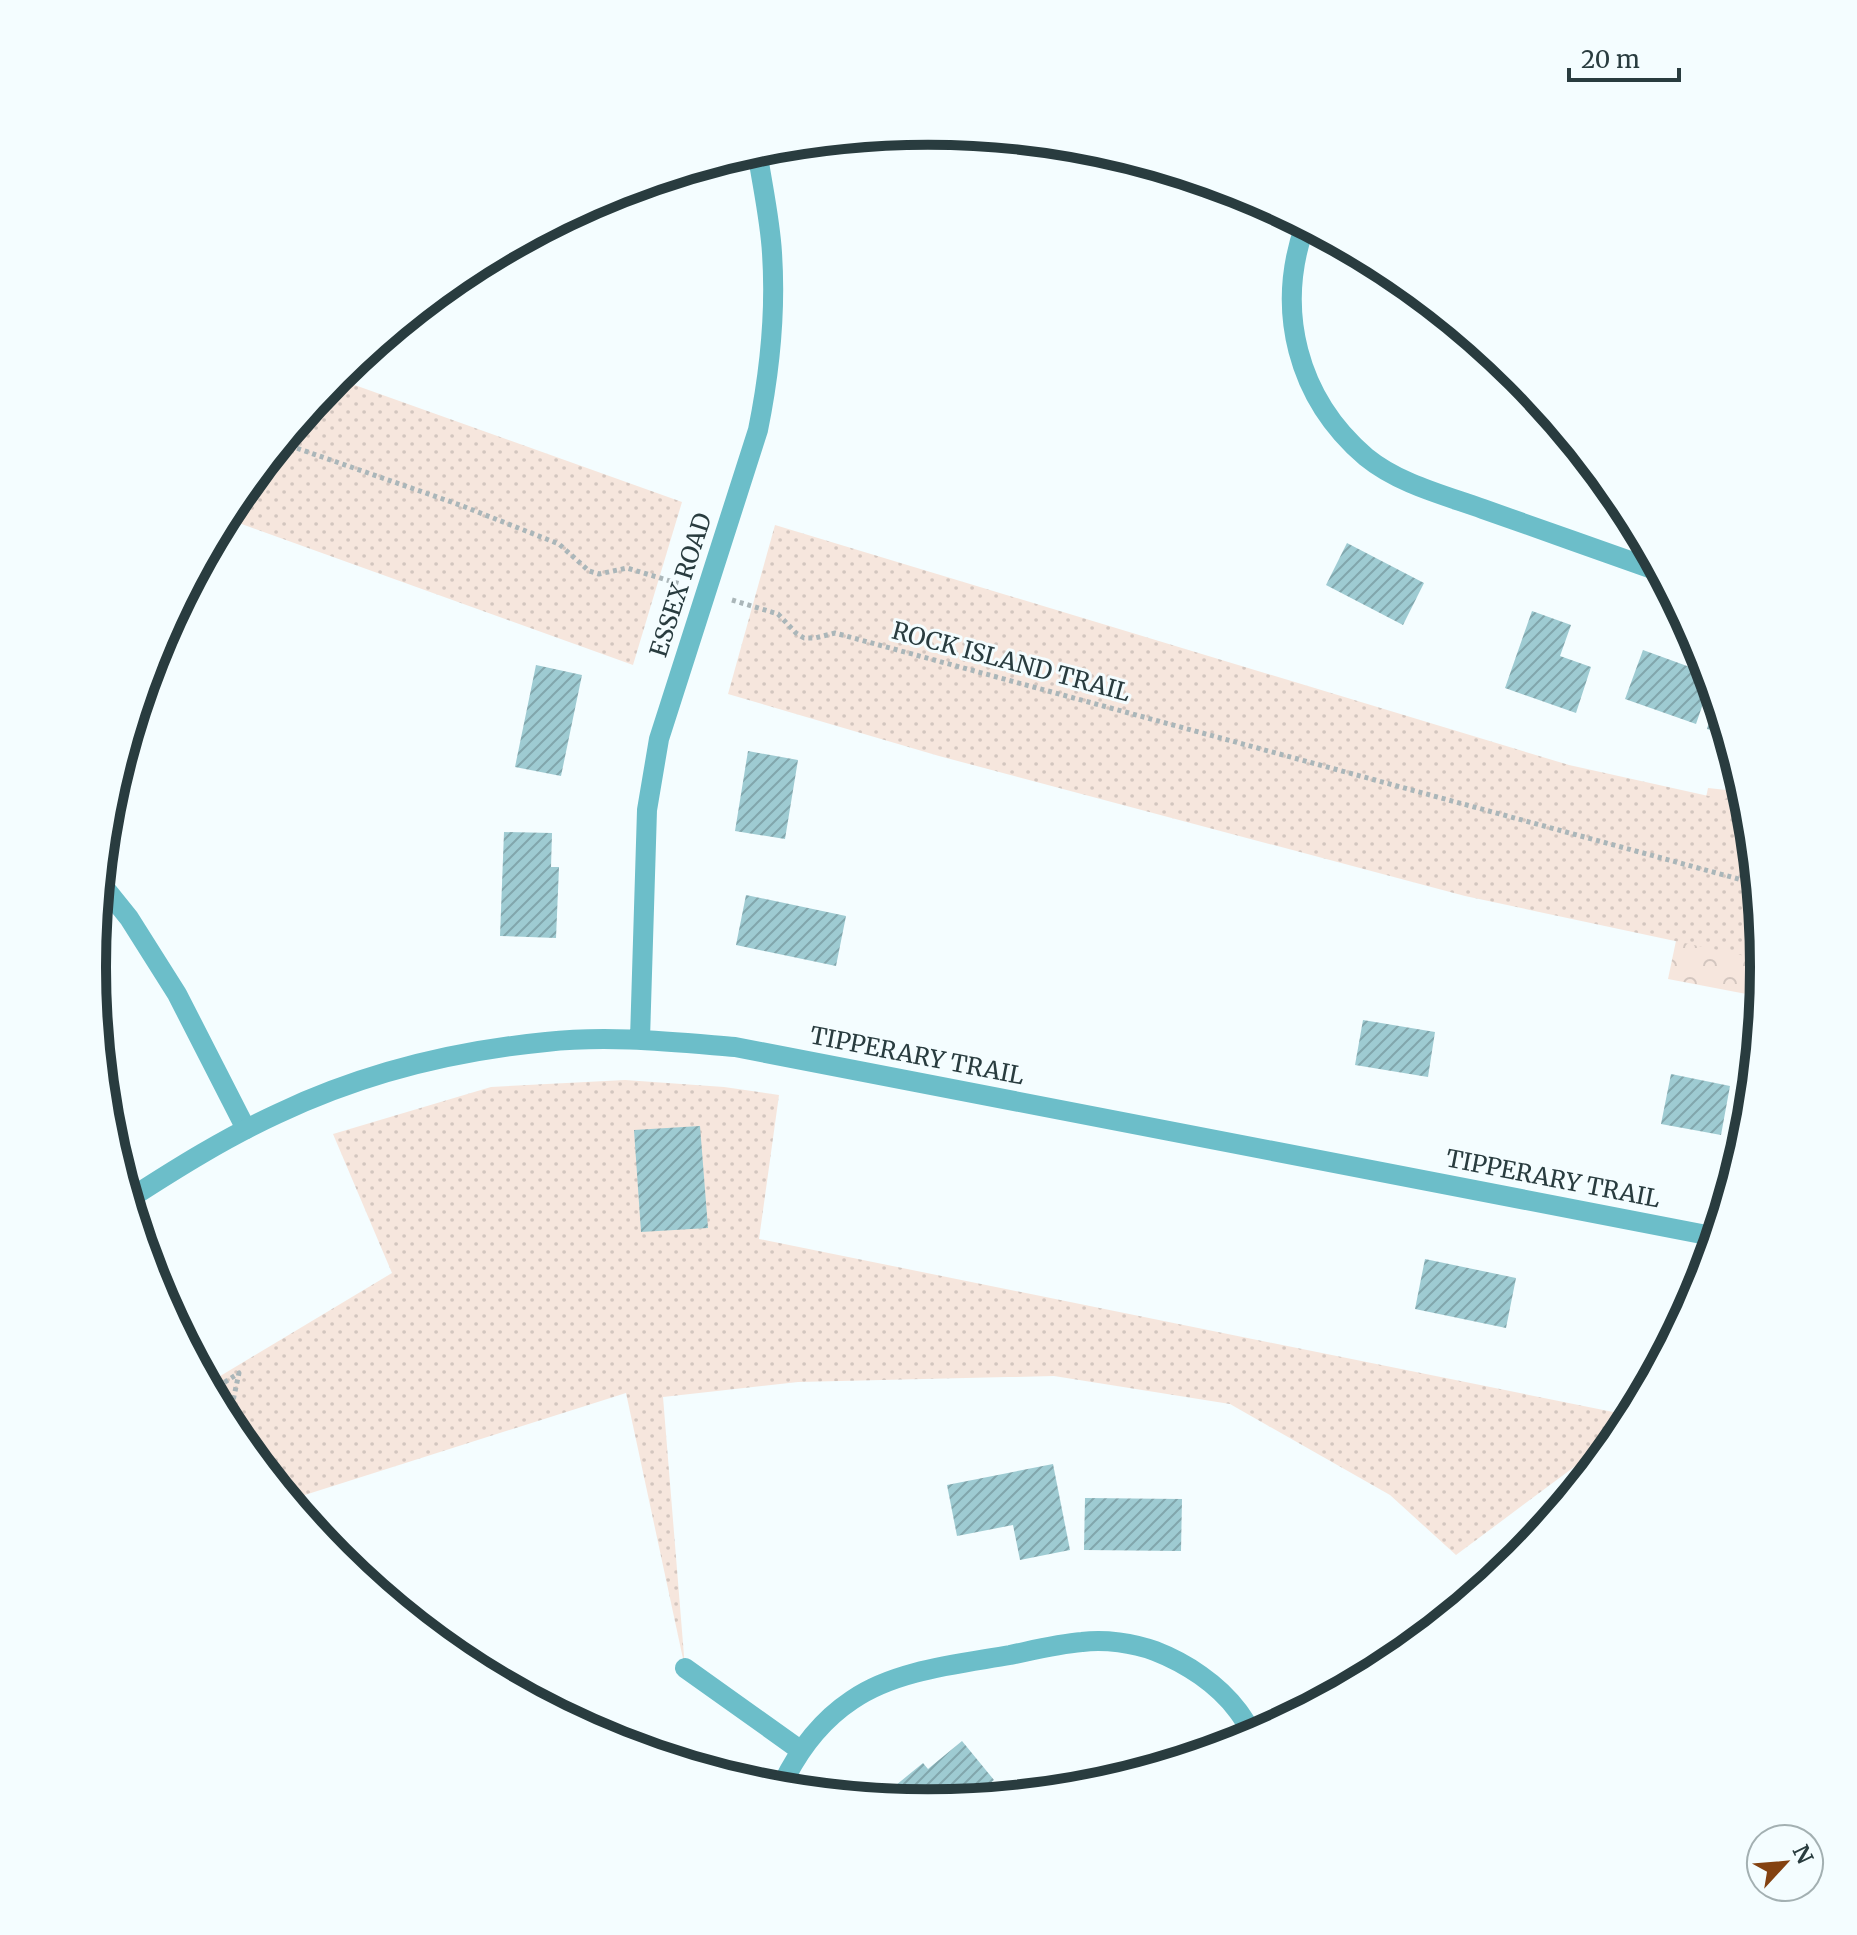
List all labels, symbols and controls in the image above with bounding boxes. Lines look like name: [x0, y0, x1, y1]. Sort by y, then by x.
scale bar: [1569, 32, 1679, 82]
text: 20 m: [1581, 44, 1640, 75]
street label: ESSEX ROAD: [643, 509, 718, 661]
street label: ROCK ISLAND TRAIL: [889, 615, 1134, 708]
street label: TIPPERARY TRAIL: [807, 1020, 1027, 1091]
street label: TIPPERARY TRAIL: [1443, 1143, 1663, 1214]
north arrow: [1745, 1823, 1825, 1903]
text: N: [1787, 1840, 1820, 1869]

